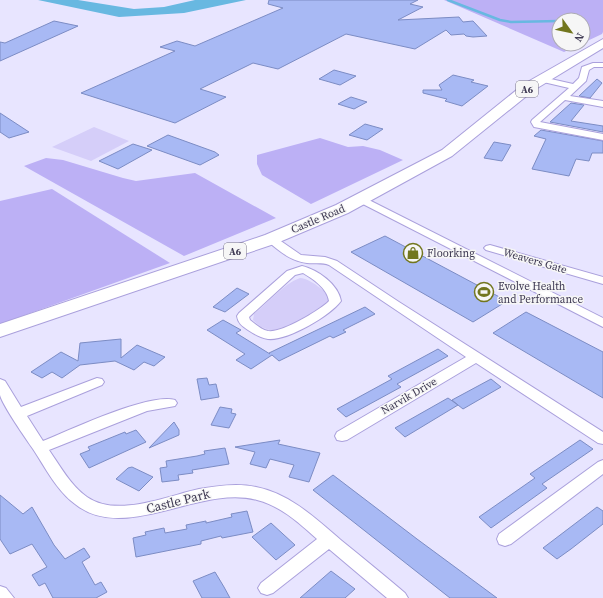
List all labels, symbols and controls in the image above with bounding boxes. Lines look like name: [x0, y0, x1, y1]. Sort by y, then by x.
north arrow: [551, 12, 591, 52]
text: N: [570, 30, 587, 45]
road number: A6: [516, 81, 538, 97]
street label: Castle Road: [289, 201, 348, 237]
shop icon: Floorking: [402, 242, 424, 264]
road number: A6: [224, 243, 246, 259]
street label: Weavers Gate: [501, 245, 569, 277]
place label: Floorking: [427, 246, 475, 261]
place label: Evolve Health and Performance: [498, 279, 583, 307]
sports icon: Evolve Health and Performance: [473, 281, 495, 303]
street label: Narvik Drive: [378, 374, 440, 418]
street label: Castle Park: [144, 485, 212, 517]

